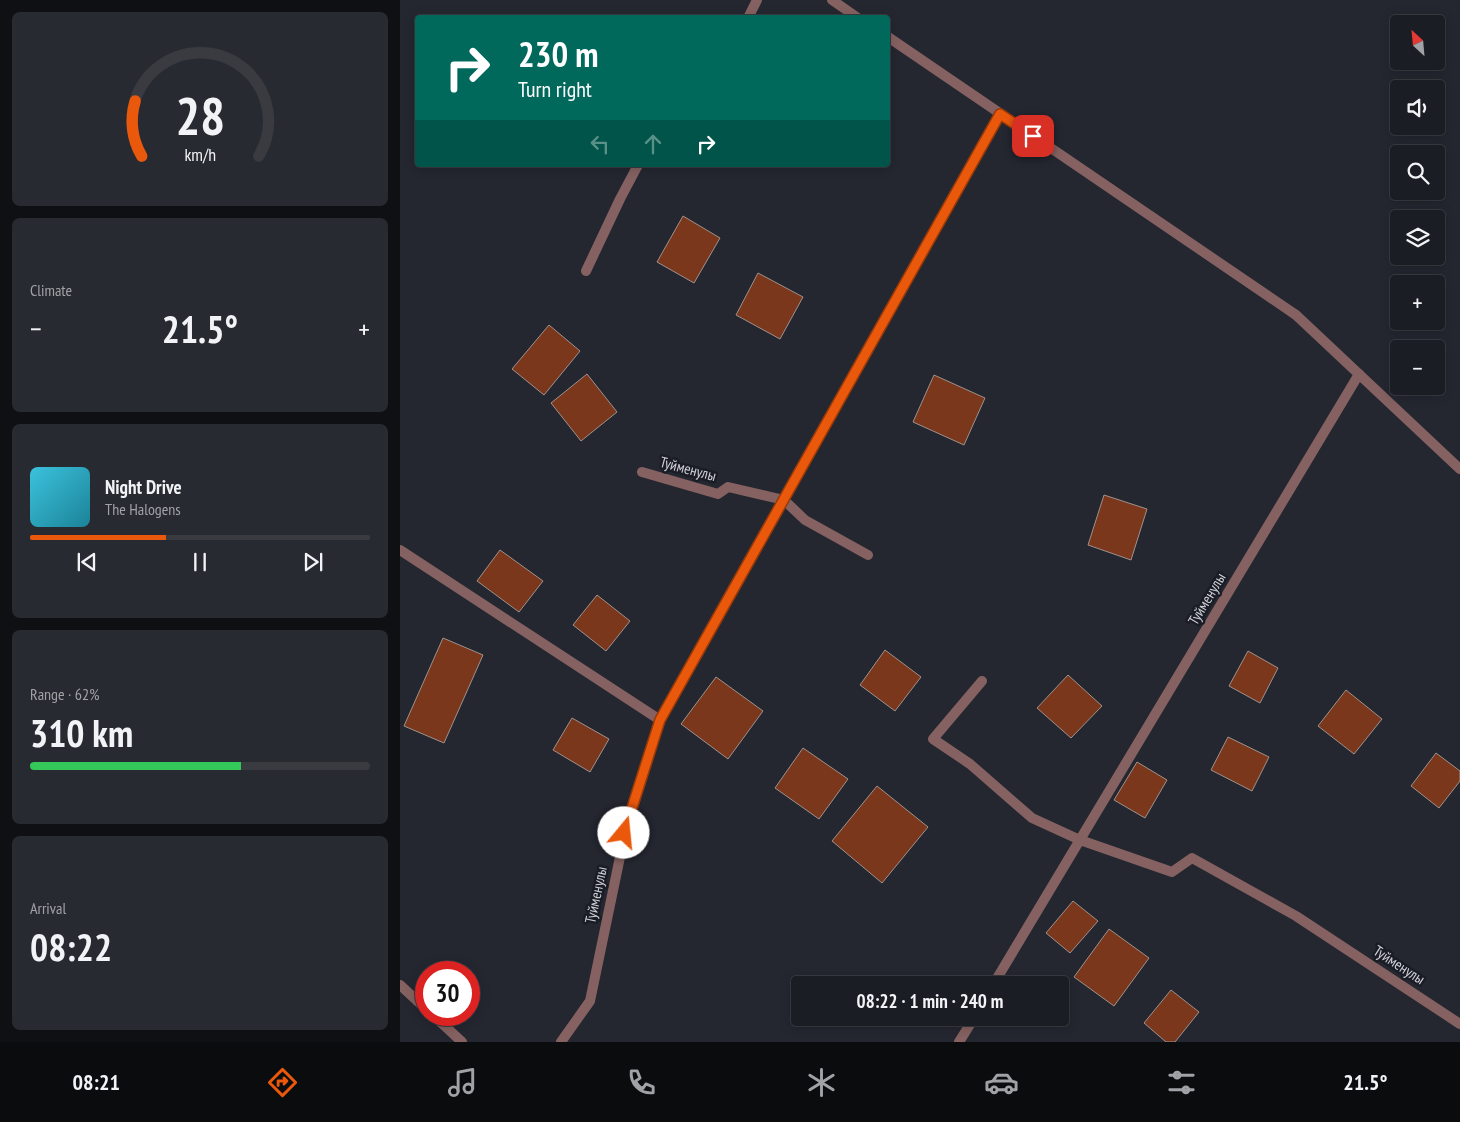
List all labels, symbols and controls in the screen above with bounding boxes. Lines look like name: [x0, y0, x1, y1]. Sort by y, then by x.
north arrow: [1390, 15, 1445, 70]
map controls: [1390, 15, 1445, 395]
text: 230 m: [518, 31, 599, 77]
icon: right: [435, 35, 500, 100]
text: Turn right: [518, 75, 592, 103]
button: sound: [1390, 80, 1445, 135]
text: 28: [175, 82, 225, 149]
pin: [1012, 115, 1054, 157]
icon: arrive: [1019, 122, 1047, 150]
icon: left: [586, 130, 614, 158]
icon: ahead: [639, 130, 667, 158]
icon: right: [692, 130, 720, 158]
text: km/h: [184, 143, 216, 166]
button: search: [1390, 145, 1445, 200]
button: layers: [1390, 210, 1445, 265]
button: +: [1390, 275, 1445, 330]
text: Climate: [30, 280, 72, 300]
text: 21.5°: [162, 304, 238, 353]
text: −: [30, 310, 42, 347]
text: +: [358, 310, 370, 347]
button: −: [1390, 340, 1445, 395]
street label: Туйменулы: [658, 452, 718, 485]
text: Night Drive: [105, 475, 182, 499]
text: The Halogens: [105, 499, 181, 519]
icon: previous: [73, 548, 101, 576]
icon: pause: [186, 548, 214, 576]
icon: next: [299, 548, 327, 576]
street label: Туйменулы: [1184, 569, 1230, 628]
text: Range · 62%: [30, 684, 99, 704]
text: 310 km: [30, 708, 133, 757]
position arrow: [597, 806, 649, 858]
street label: Туйменулы: [580, 865, 611, 925]
text: Arrival: [30, 898, 66, 918]
text: 08:22: [30, 922, 112, 971]
street label: Туйменулы: [1370, 941, 1429, 988]
speed limit sign: 30: [415, 961, 480, 1026]
text: 08:22 · 1 min · 240 m: [857, 989, 1003, 1013]
icon: directions: [265, 1065, 300, 1100]
icon: music: [445, 1065, 480, 1100]
icon: phone: [624, 1065, 659, 1100]
icon: climate: [804, 1065, 839, 1100]
icon: car: [984, 1065, 1019, 1100]
icon: filters: [1164, 1065, 1199, 1100]
text: 08:21: [72, 1068, 120, 1096]
text: 21.5°: [1343, 1068, 1388, 1096]

